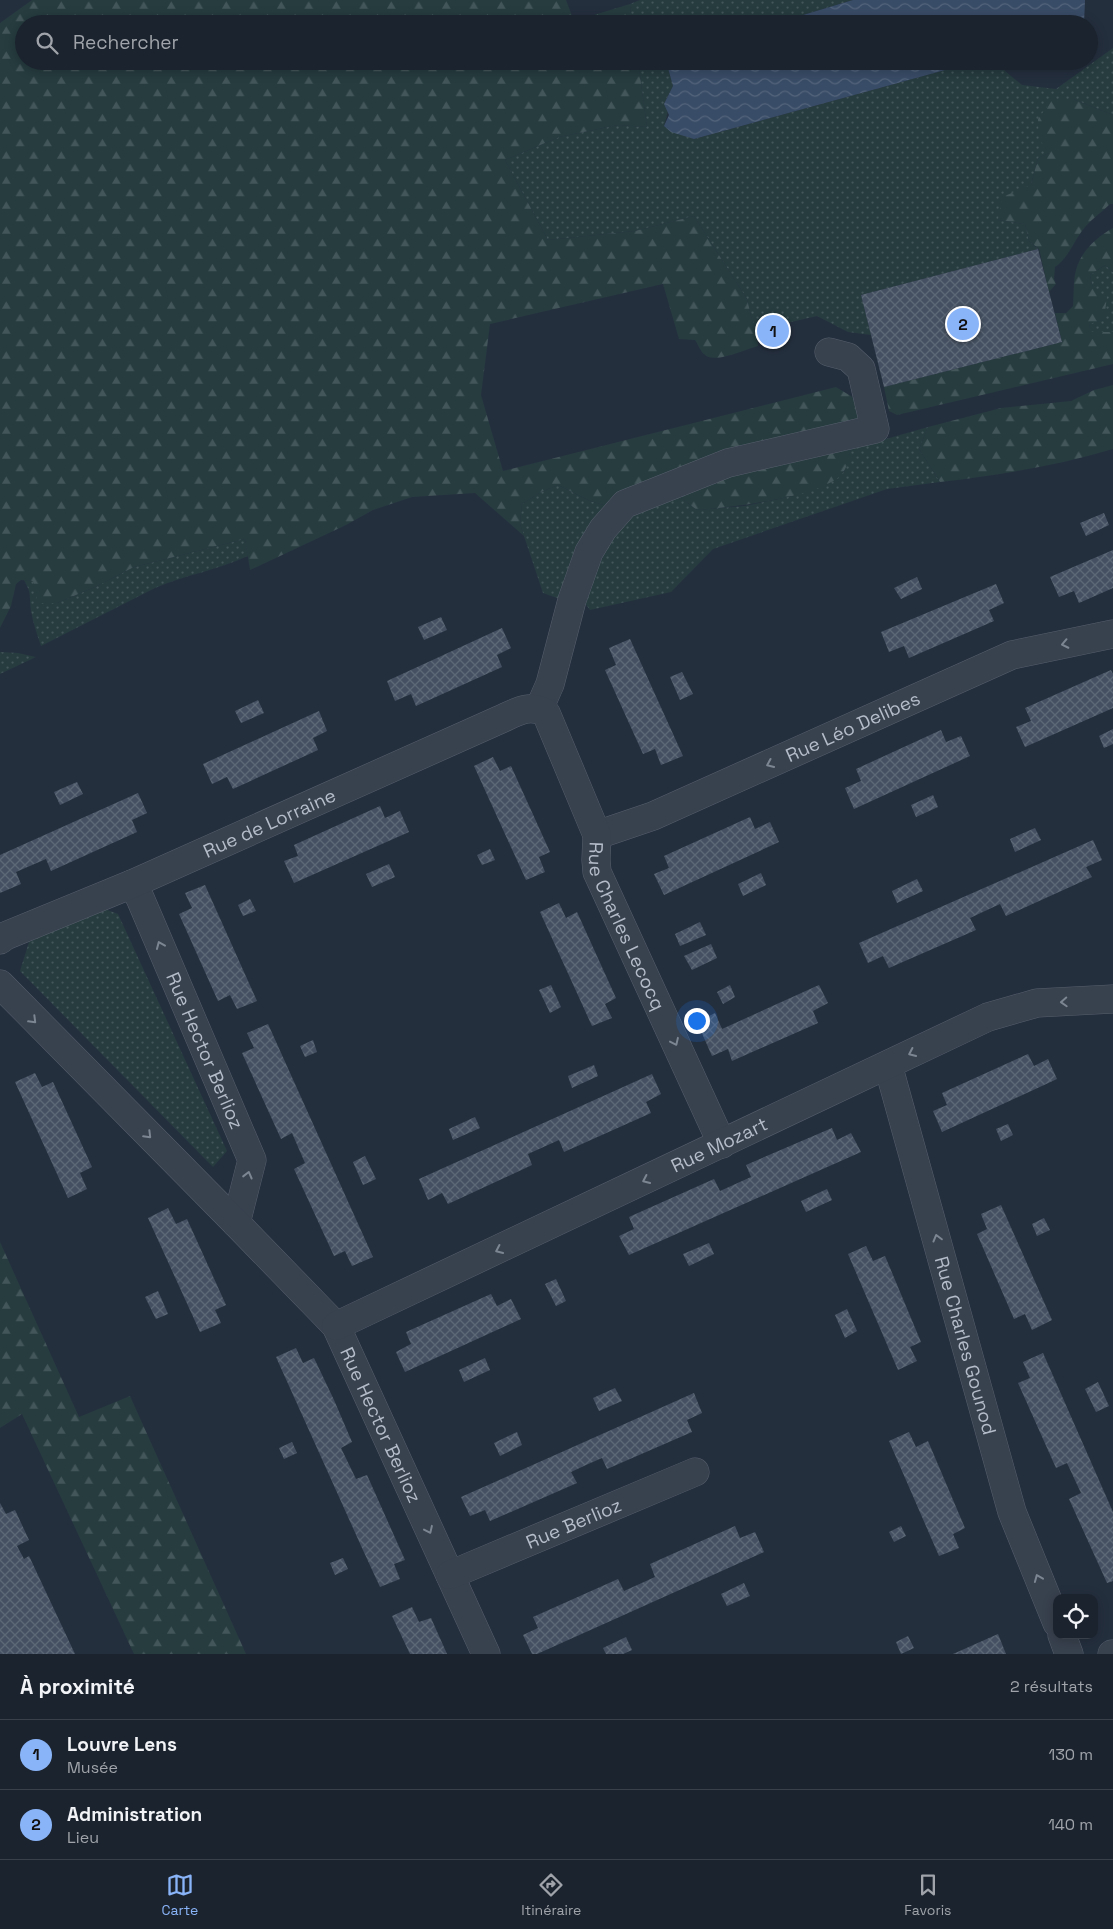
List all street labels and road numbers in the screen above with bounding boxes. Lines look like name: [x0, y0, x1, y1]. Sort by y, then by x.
street label: Rue Léo Delibes: [782, 685, 924, 767]
street label: Rue de Lorraine: [199, 782, 340, 863]
street label: Rue Charles Lecocq: [583, 841, 671, 1014]
street label: Rue Hector Berlioz: [161, 968, 250, 1133]
street label: Rue Mozart: [667, 1111, 772, 1178]
street label: Rue Charles Gounod: [929, 1253, 1002, 1437]
street label: Rue Hector Berlioz: [335, 1343, 428, 1506]
street label: Rue Berlioz: [522, 1492, 625, 1554]

